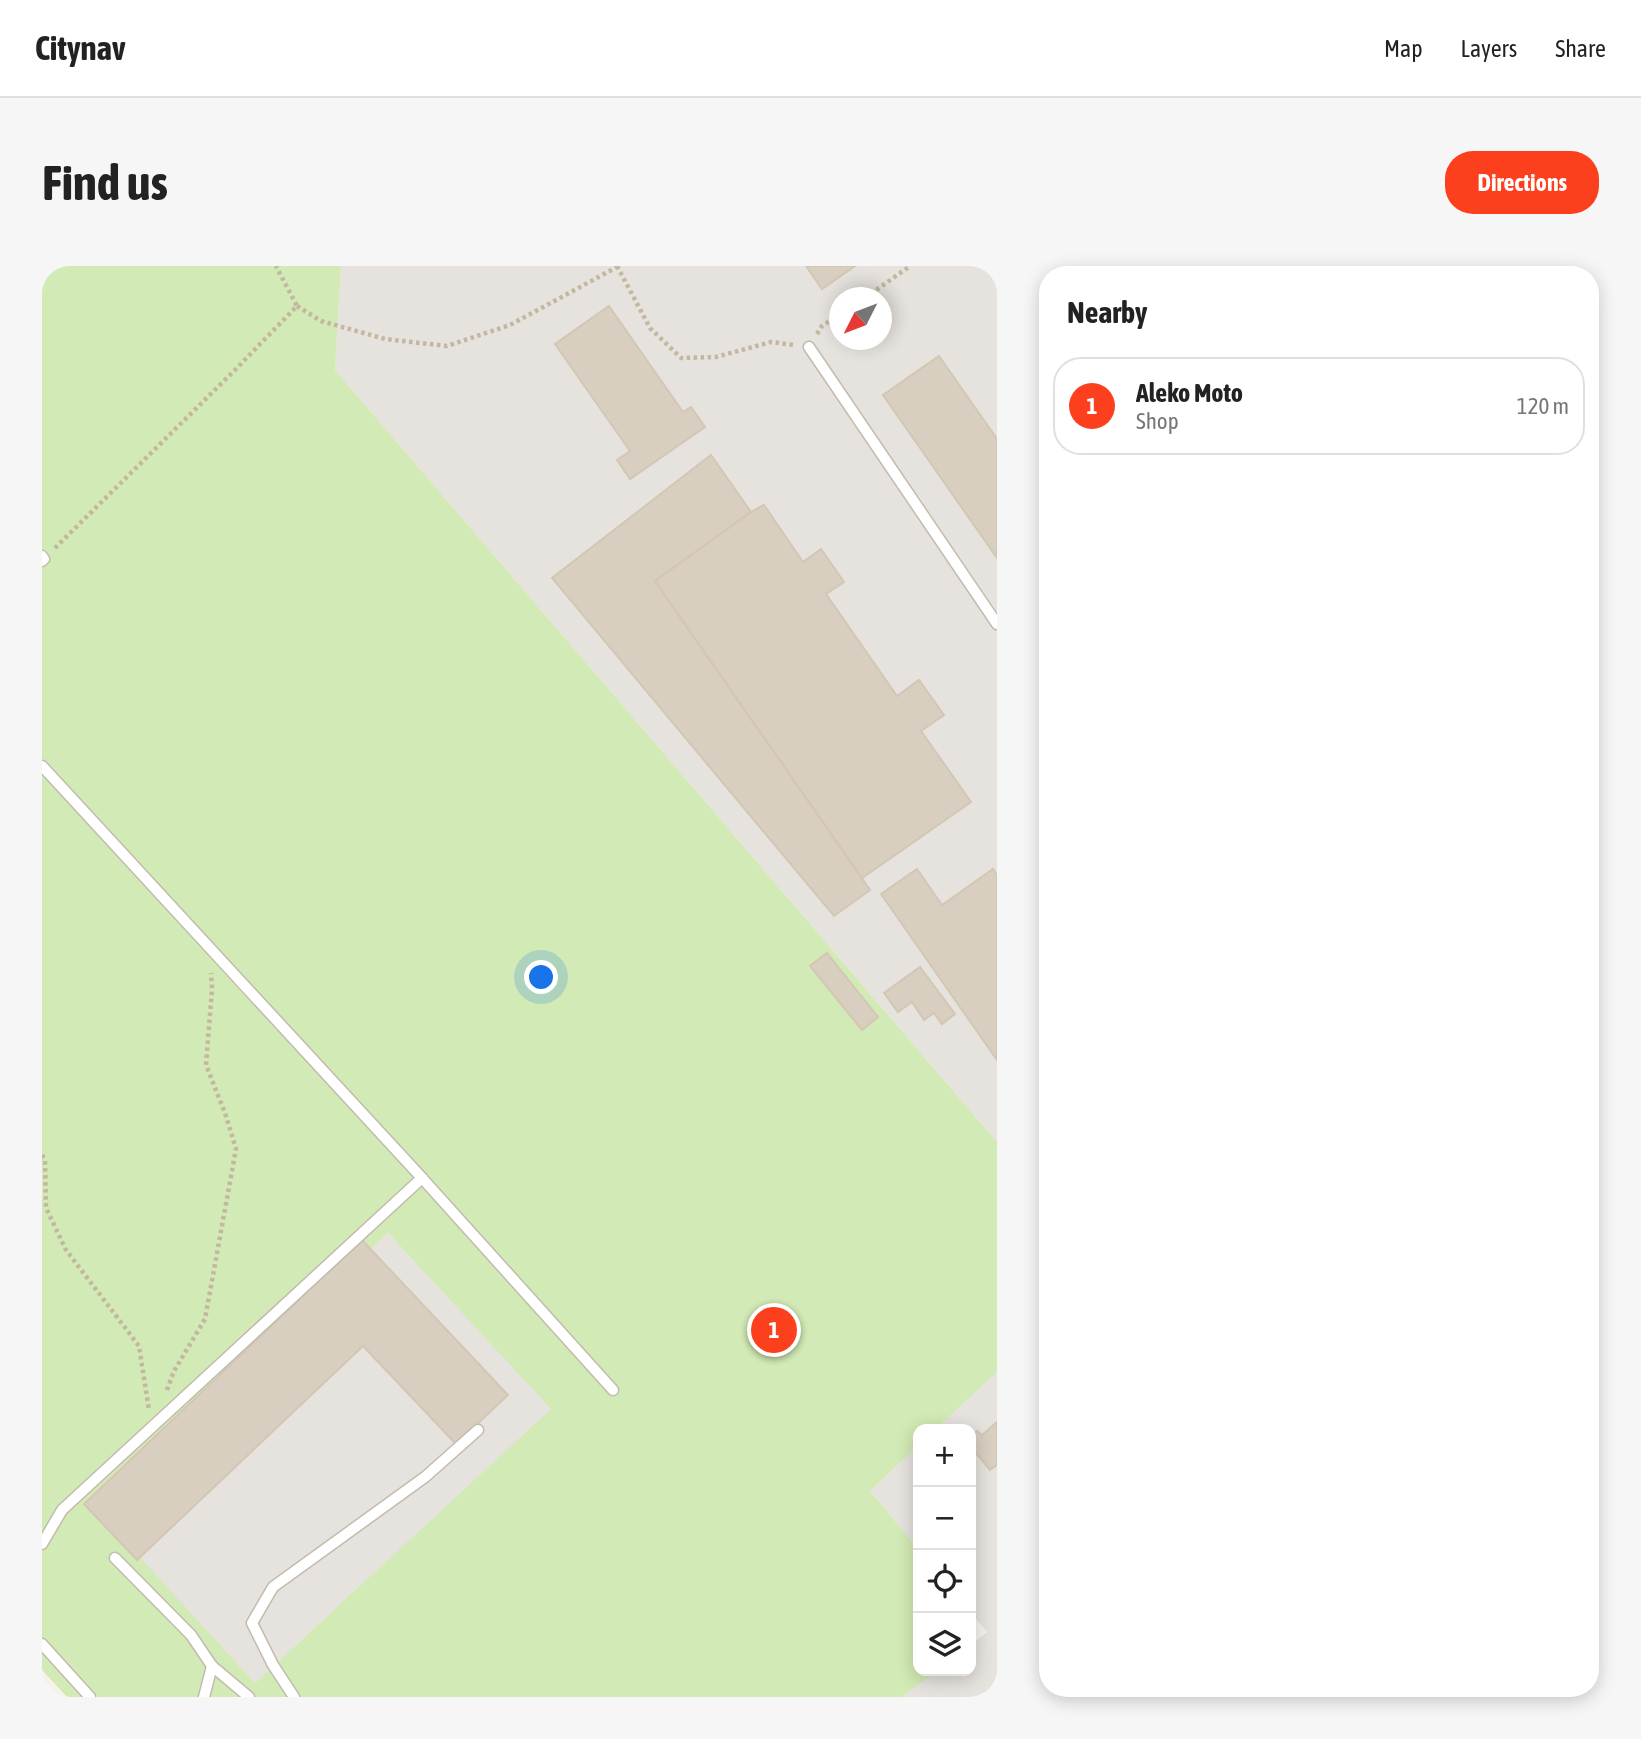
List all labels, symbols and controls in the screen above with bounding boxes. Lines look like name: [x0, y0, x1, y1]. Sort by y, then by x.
text: Citynav: [35, 29, 126, 67]
text: Map: [1384, 35, 1423, 62]
text: Layers: [1461, 35, 1517, 62]
text: Share: [1555, 35, 1606, 62]
button: Directions: [1445, 151, 1599, 214]
text: Find us: [42, 154, 168, 210]
north arrow: [829, 287, 892, 350]
text: Nearby: [1067, 295, 1147, 329]
text: Aleko Moto: [1136, 378, 1243, 408]
text: 1: [1087, 393, 1097, 419]
text: 120 m: [1517, 393, 1569, 419]
text: Shop: [1136, 408, 1179, 434]
your location: [524, 960, 558, 994]
pin: 1: [751, 1304, 797, 1356]
map controls: [913, 1424, 976, 1676]
button: +: [913, 1424, 976, 1487]
button: −: [913, 1487, 976, 1550]
button: locate: [913, 1550, 976, 1613]
button: layers: [913, 1613, 976, 1676]

